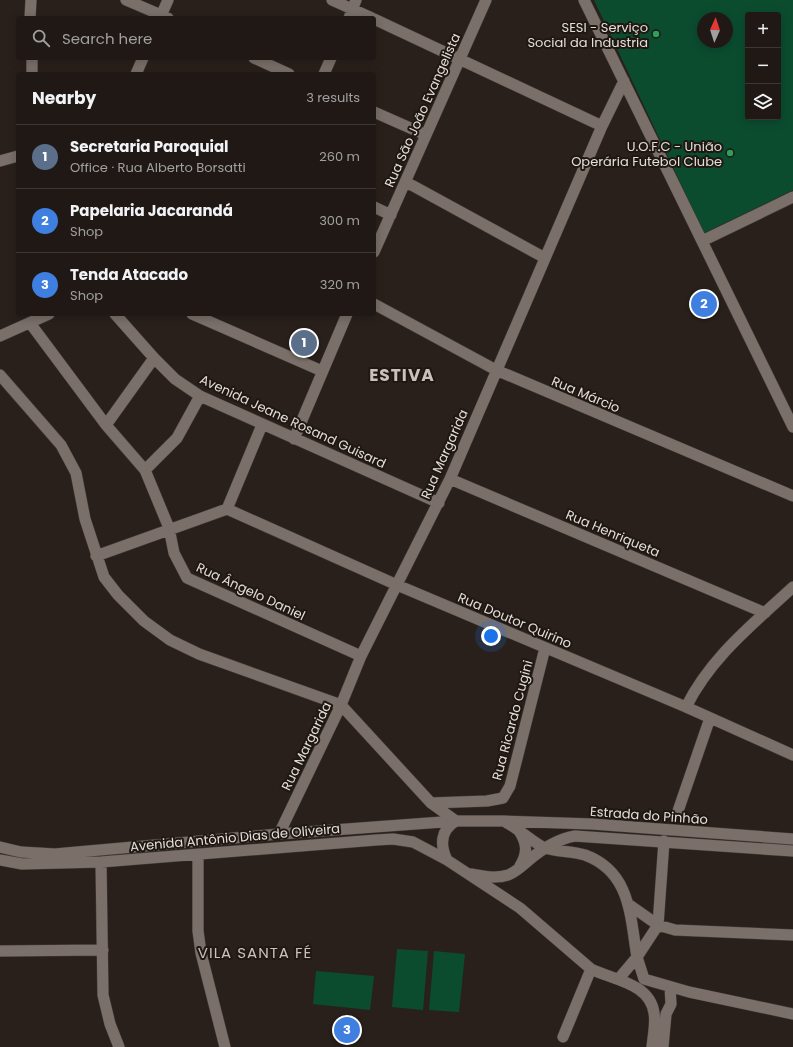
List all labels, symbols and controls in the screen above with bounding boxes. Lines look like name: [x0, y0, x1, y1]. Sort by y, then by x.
north arrow: [697, 12, 733, 48]
map controls: [745, 12, 781, 120]
button: +: [745, 12, 781, 48]
search box: [16, 16, 376, 60]
place label: SESI - Serviço Social da Industria: [527, 18, 648, 52]
icon: search: [30, 27, 52, 49]
text: Search here: [62, 28, 152, 49]
marker: SESI - Serviço Social da Industria: [651, 29, 661, 39]
street label: Rua São João Evangelista: [380, 30, 465, 190]
button: −: [745, 48, 781, 84]
button: layers: [745, 84, 781, 120]
text: Nearby: [32, 86, 96, 110]
text: 3 results: [306, 88, 360, 107]
text: Secretaria Paroquial: [70, 136, 229, 157]
place label: U.O.F.C - União Operária Futebol Clube: [571, 137, 722, 171]
text: 1: [43, 147, 47, 166]
text: 260 m: [319, 147, 360, 166]
marker: U.O.F.C - União Operária Futebol Clube: [725, 148, 735, 158]
text: Office · Rua Alberto Borsatti: [70, 158, 246, 177]
text: Papelaria Jacarandá: [70, 200, 233, 221]
text: 2: [41, 211, 49, 230]
text: 300 m: [319, 211, 360, 230]
text: Shop: [70, 222, 103, 241]
text: Tenda Atacado: [70, 264, 188, 285]
text: 3: [41, 275, 49, 294]
text: 320 m: [320, 275, 360, 294]
text: Shop: [70, 286, 103, 305]
pin: 2: [691, 289, 717, 319]
pin: 1: [291, 328, 317, 358]
district label: ESTIVA: [369, 363, 435, 387]
street label: Avenida Jeane Rosand Guisard: [197, 370, 389, 473]
street label: Rua Márcio: [549, 372, 623, 417]
street label: Rua Margarida: [416, 406, 473, 502]
street label: Rua Henriqueta: [563, 505, 663, 562]
street label: Rua Ângelo Daniel: [193, 558, 308, 625]
street label: Rua Doutor Quirino: [455, 588, 575, 653]
your location: [481, 626, 501, 646]
street label: Rua Ricardo Cugini: [487, 658, 538, 782]
street label: Rua Margarida: [277, 699, 336, 794]
street label: Estrada do Pinhão: [589, 802, 708, 829]
street label: Avenida Antônio Dias de Oliveira: [129, 819, 341, 856]
district label: VILA SANTA FÉ: [198, 942, 312, 963]
pin: 3: [334, 1015, 360, 1045]

